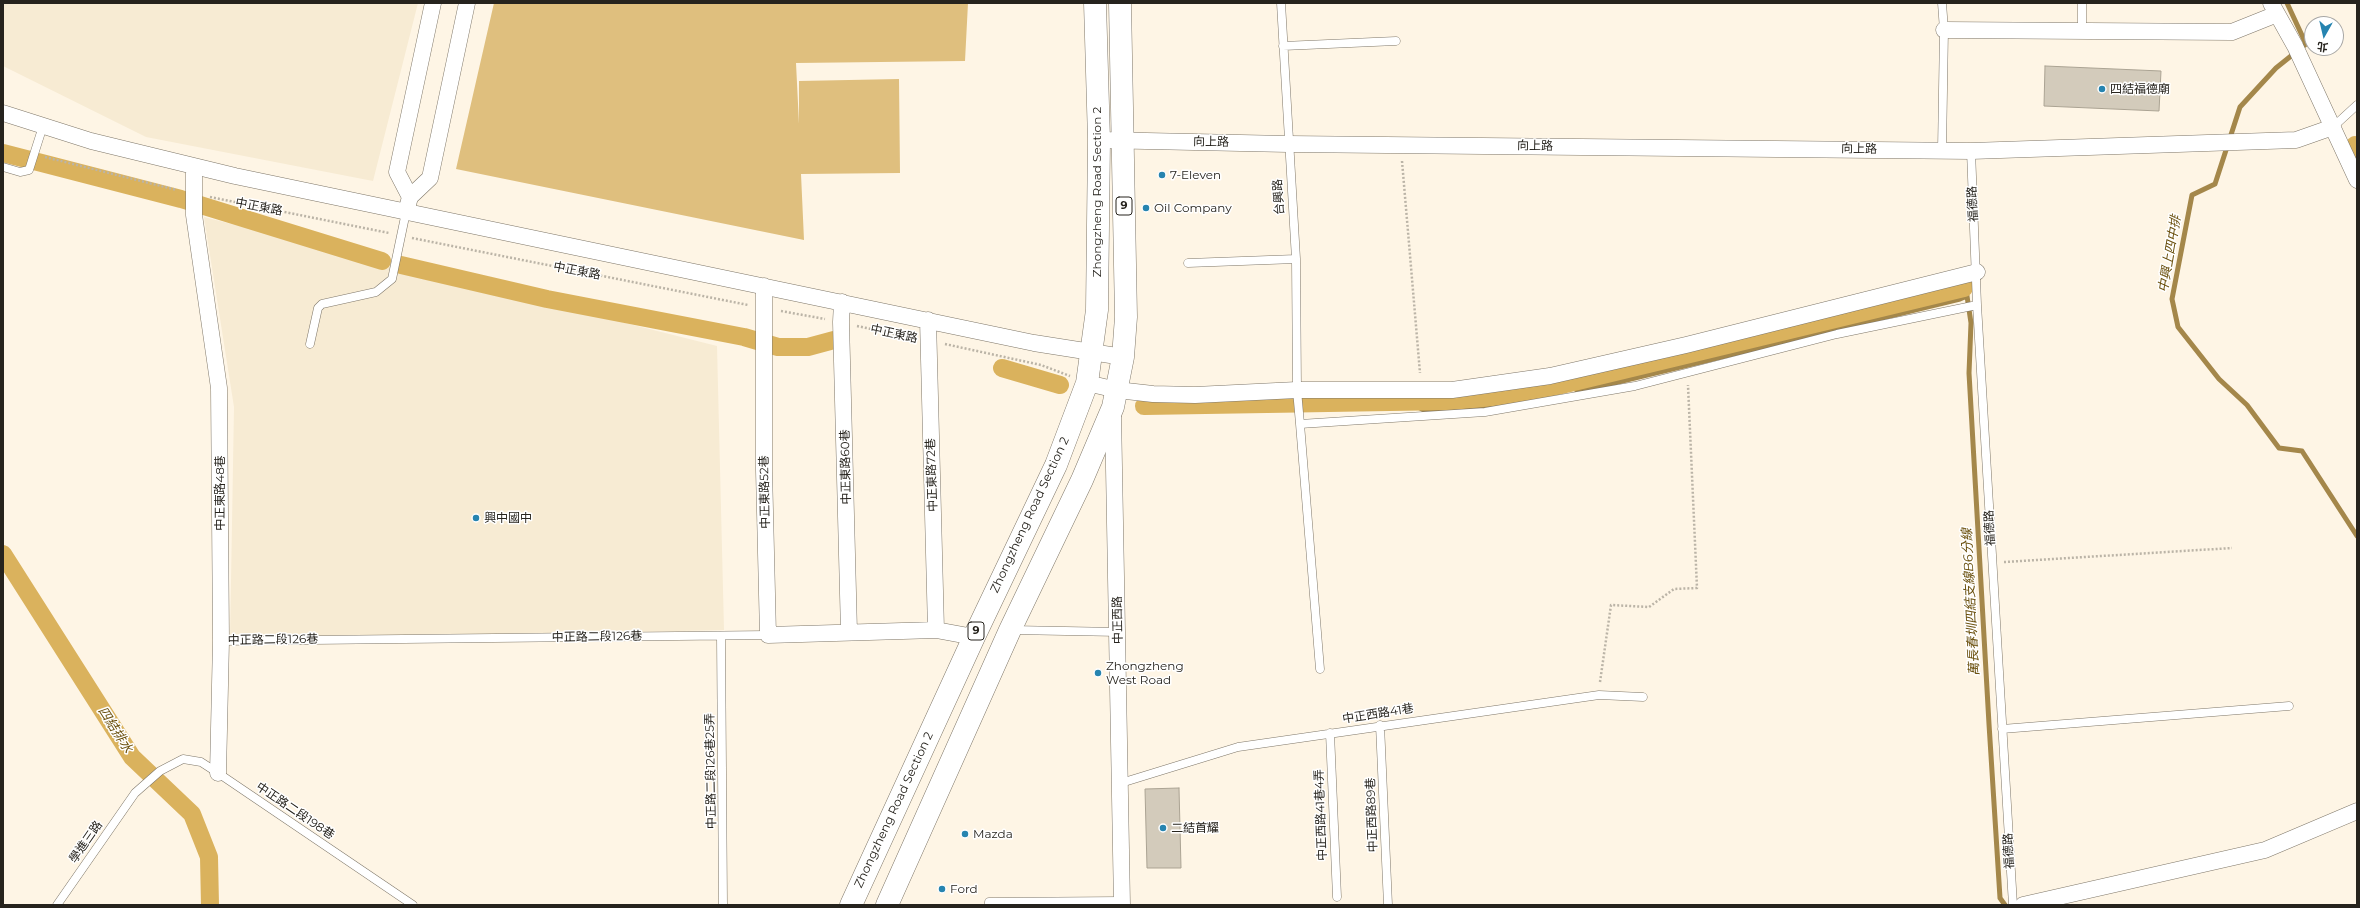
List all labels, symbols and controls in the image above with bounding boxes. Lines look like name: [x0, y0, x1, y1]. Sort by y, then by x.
north arrow: [2304, 16, 2344, 56]
text: 北: [2316, 39, 2329, 55]
place label: 四結福德廟: [2110, 82, 2170, 96]
marker: 四結福德廟: [2097, 84, 2107, 94]
street label: Zhongzheng Road Section 2: [1090, 107, 1104, 277]
street label: 向上路: [1193, 134, 1229, 150]
street label: 向上路: [1517, 138, 1553, 154]
street label: 向上路: [1841, 141, 1877, 157]
place label: 7-Eleven: [1170, 168, 1221, 182]
marker: 7-Eleven: [1157, 170, 1167, 180]
street label: 台興路: [1271, 179, 1287, 215]
street label: 福德路: [1965, 186, 1981, 222]
street label: 中正東路: [234, 195, 284, 219]
road number: 9: [1116, 197, 1132, 215]
place label: Oil Company: [1154, 201, 1232, 215]
marker: Oil Company: [1141, 203, 1151, 213]
water label: 中興上四中排: [2156, 214, 2184, 294]
street label: 中正東路: [552, 259, 602, 283]
street label: 中正東路: [869, 322, 919, 346]
street label: 中正東路60巷: [838, 429, 854, 505]
street label: Zhongzheng Road Section 2: [987, 435, 1073, 595]
street label: 中正東路72巷: [924, 438, 940, 512]
street label: 中正東路48巷: [213, 455, 227, 531]
street label: 中正東路52巷: [757, 455, 773, 529]
street label: 福德路: [1982, 510, 1998, 546]
place label: 興中國中: [484, 511, 532, 525]
marker: 興中國中: [471, 513, 481, 523]
water label: 萬長春圳四結支線B6分線: [1959, 528, 1983, 676]
street label: 中正西路: [1110, 596, 1126, 644]
road number: 9: [968, 622, 984, 640]
street label: 中正路二段126巷: [552, 629, 642, 645]
street label: 中正路二段126巷: [228, 632, 318, 648]
place label: Zhongzheng West Road: [1106, 659, 1184, 687]
marker: Zhongzheng West Road: [1093, 668, 1103, 678]
street label: 中正西路41巷: [1341, 701, 1415, 727]
water label: 四結排水: [94, 704, 136, 756]
street label: 中正路二段126巷25弄: [703, 713, 719, 829]
street label: Zhongzheng Road Section 2: [851, 730, 937, 890]
street label: 中正西路41巷4弄: [1312, 769, 1330, 861]
street label: 中正西路89巷: [1363, 777, 1381, 853]
street label: 中正路二段198巷: [253, 780, 337, 842]
street label: 學進三路: [66, 818, 106, 866]
place label: 二結首耀: [1171, 821, 1219, 835]
marker: 二結首耀: [1158, 823, 1168, 833]
place label: Mazda: [973, 827, 1013, 841]
marker: Mazda: [960, 829, 970, 839]
street label: 福德路: [2001, 833, 2017, 869]
place label: Ford: [950, 882, 978, 896]
marker: Ford: [937, 884, 947, 894]

